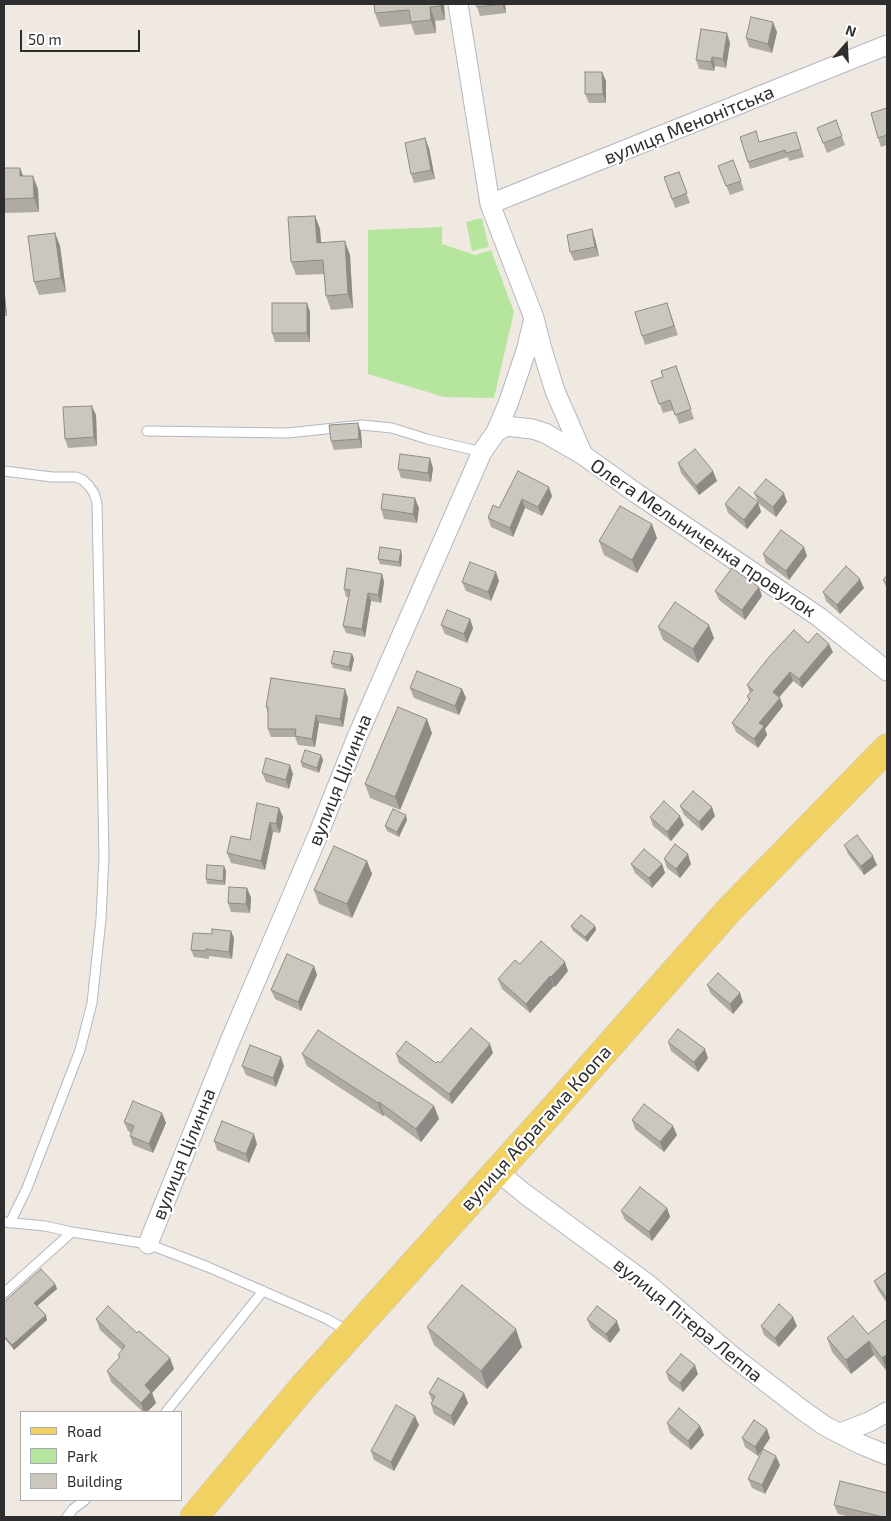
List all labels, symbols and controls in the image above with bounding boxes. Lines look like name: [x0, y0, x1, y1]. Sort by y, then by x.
scale bar: [22, 20, 142, 52]
north arrow: [821, 20, 871, 70]
text: N: [843, 21, 859, 40]
text: 50 m: [28, 30, 62, 48]
street label: вулиця Менонітська: [601, 80, 777, 170]
street label: Олега Мельниченка провулок: [586, 454, 820, 622]
street label: вулиця Цілинна: [303, 711, 377, 849]
street label: вулиця Абрагама Коопа: [456, 1041, 616, 1215]
street label: вулиця Цілинна: [147, 1085, 221, 1223]
street label: вулиця Пітера Леппа: [609, 1253, 767, 1387]
legend: [20, 1411, 182, 1501]
text: Road: [67, 1422, 102, 1440]
text: Park: [67, 1447, 98, 1465]
text: Building: [67, 1472, 122, 1490]

